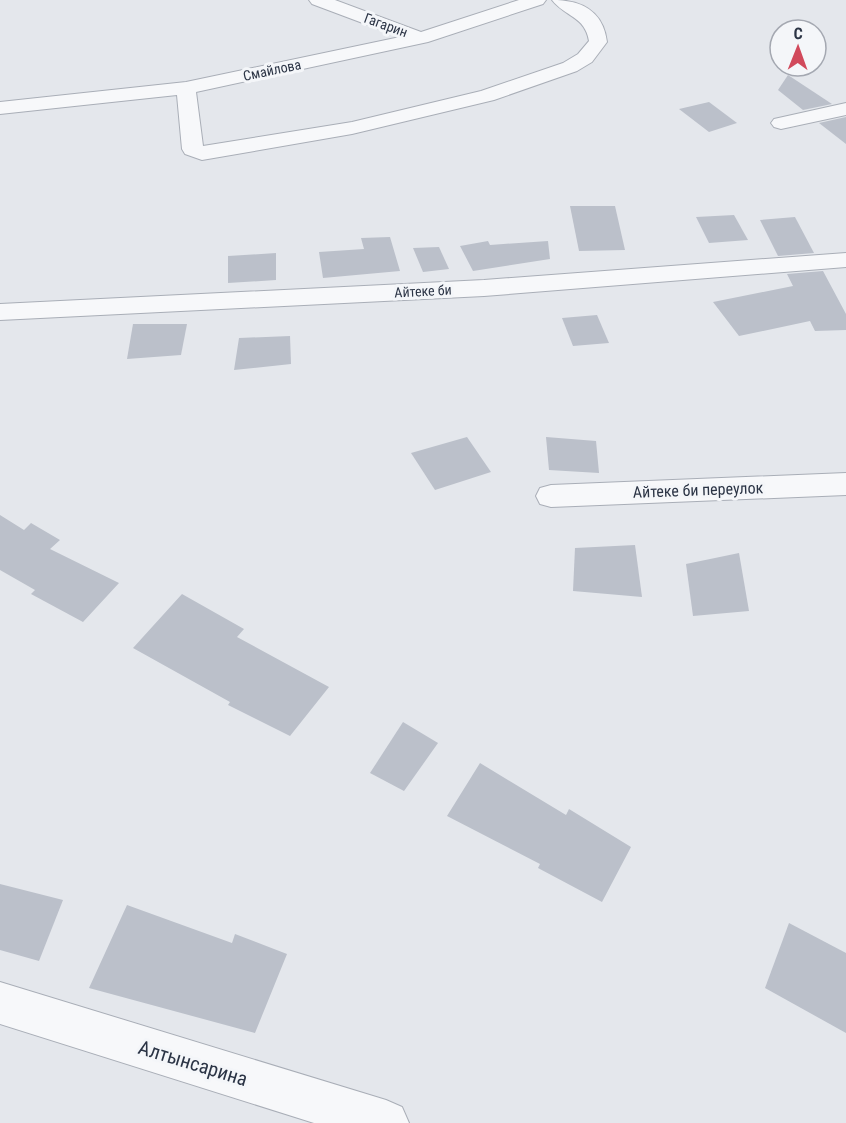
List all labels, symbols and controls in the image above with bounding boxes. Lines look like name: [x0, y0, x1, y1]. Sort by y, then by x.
street label: Гагарин: [362, 10, 410, 40]
north arrow: [768, 18, 828, 78]
text: С: [794, 24, 803, 43]
street label: Смайлова: [242, 56, 302, 84]
street label: Айтеке би: [394, 282, 452, 300]
street label: Айтеке би переулок: [633, 478, 764, 502]
street label: Алтынсарина: [136, 1035, 250, 1091]

